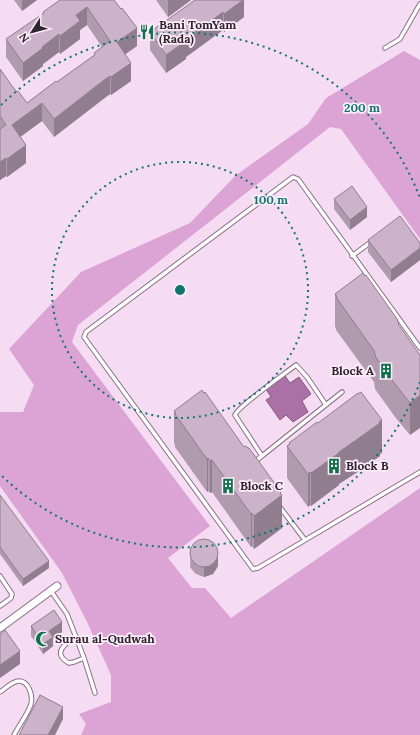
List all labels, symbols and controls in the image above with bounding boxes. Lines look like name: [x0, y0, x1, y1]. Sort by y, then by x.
north arrow: [12, 12, 52, 52]
place label: Bani TomYam (Rada): [159, 17, 236, 47]
restaurant icon: Bani TomYam (Rada): [138, 23, 156, 41]
text: N: [15, 30, 32, 45]
text: 200 m: [344, 100, 380, 115]
text: 100 m: [254, 192, 288, 207]
centre of rings: [173, 283, 187, 297]
building icon: Block A: [377, 362, 395, 380]
place label: Block A: [331, 363, 374, 378]
building icon: Block B: [325, 457, 343, 475]
place label: Block B: [346, 458, 389, 473]
building icon: Block C: [219, 477, 237, 495]
place label: Block C: [240, 478, 284, 493]
mosque icon: Surau al-Qudwah: [34, 630, 52, 648]
place label: Surau al-Qudwah: [55, 631, 155, 646]

